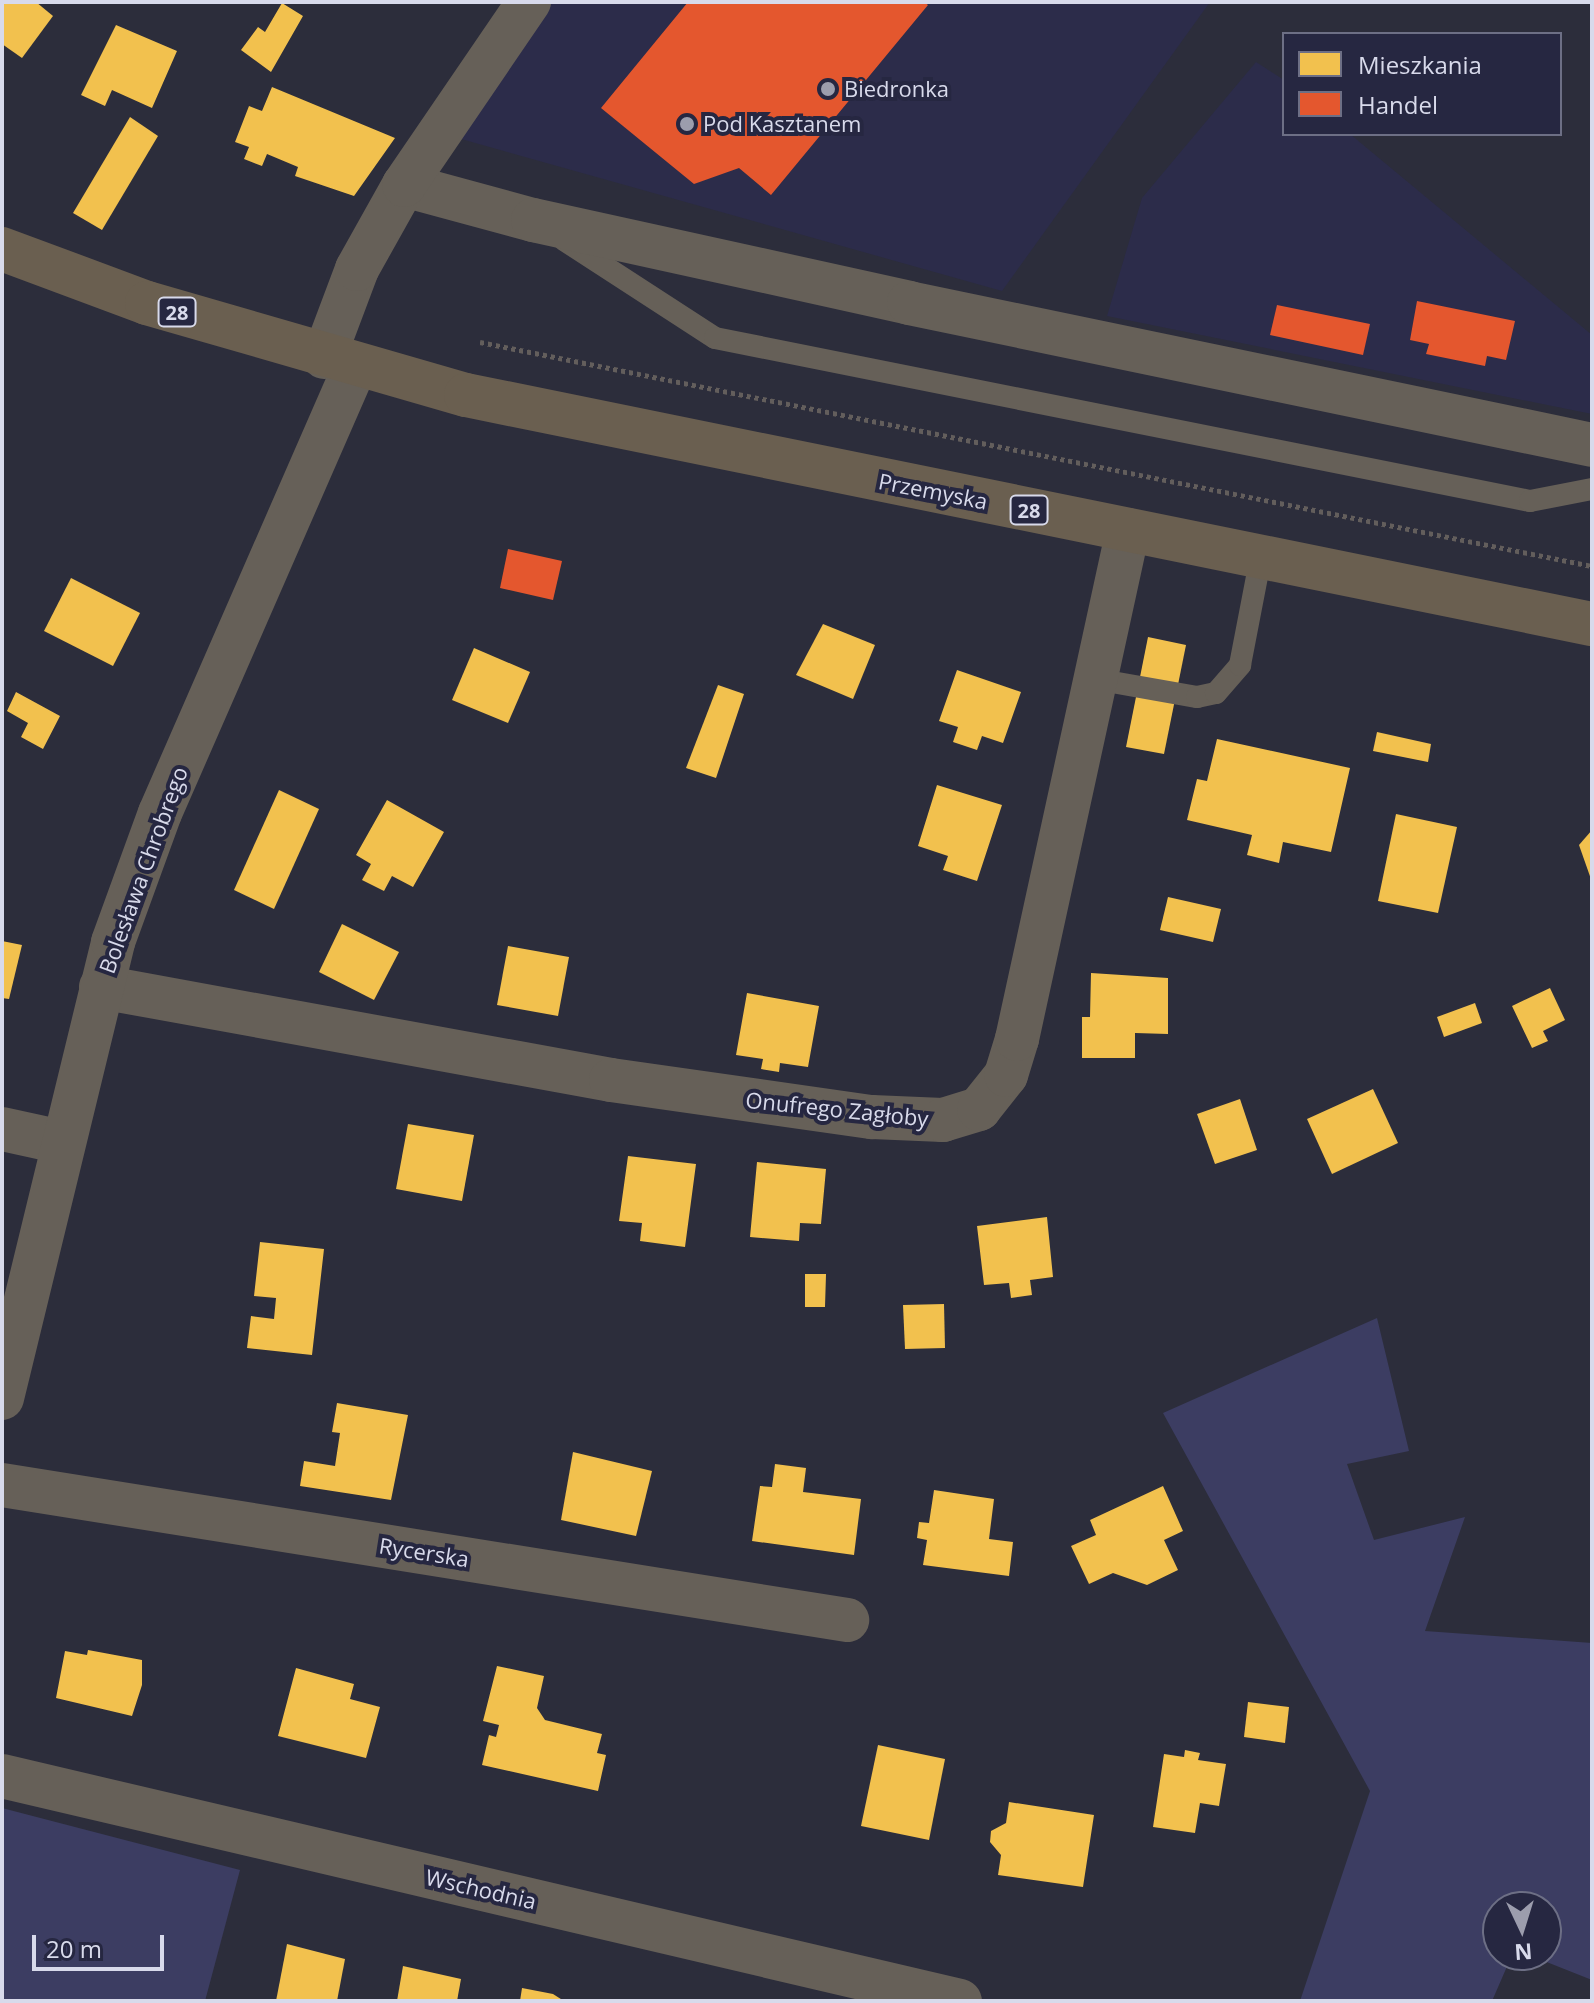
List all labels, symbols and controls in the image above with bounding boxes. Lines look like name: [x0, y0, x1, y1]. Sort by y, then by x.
legend: [1282, 32, 1562, 136]
text: Mieszkania: [1358, 48, 1482, 81]
place label: Biedronka: [844, 76, 949, 102]
marker: Biedronka: [819, 80, 837, 98]
text: Handel: [1358, 88, 1438, 121]
place label: Pod Kasztanem: [703, 111, 861, 137]
marker: Pod Kasztanem: [678, 115, 696, 133]
road number: 28: [157, 296, 197, 328]
street label: Przemyska: [876, 467, 990, 515]
road number: 28: [1009, 494, 1049, 526]
street label: Bolesława Chrobrego: [93, 763, 193, 977]
street label: Onufrego Zagłoby: [744, 1086, 930, 1132]
street label: Rycerska: [377, 1532, 471, 1572]
street label: Wschodnia: [423, 1863, 539, 1915]
north arrow: [1482, 1891, 1562, 1971]
scale bar: [36, 1919, 168, 1969]
text: 20 m: [46, 1932, 102, 1965]
text: N: [1514, 1937, 1534, 1969]

